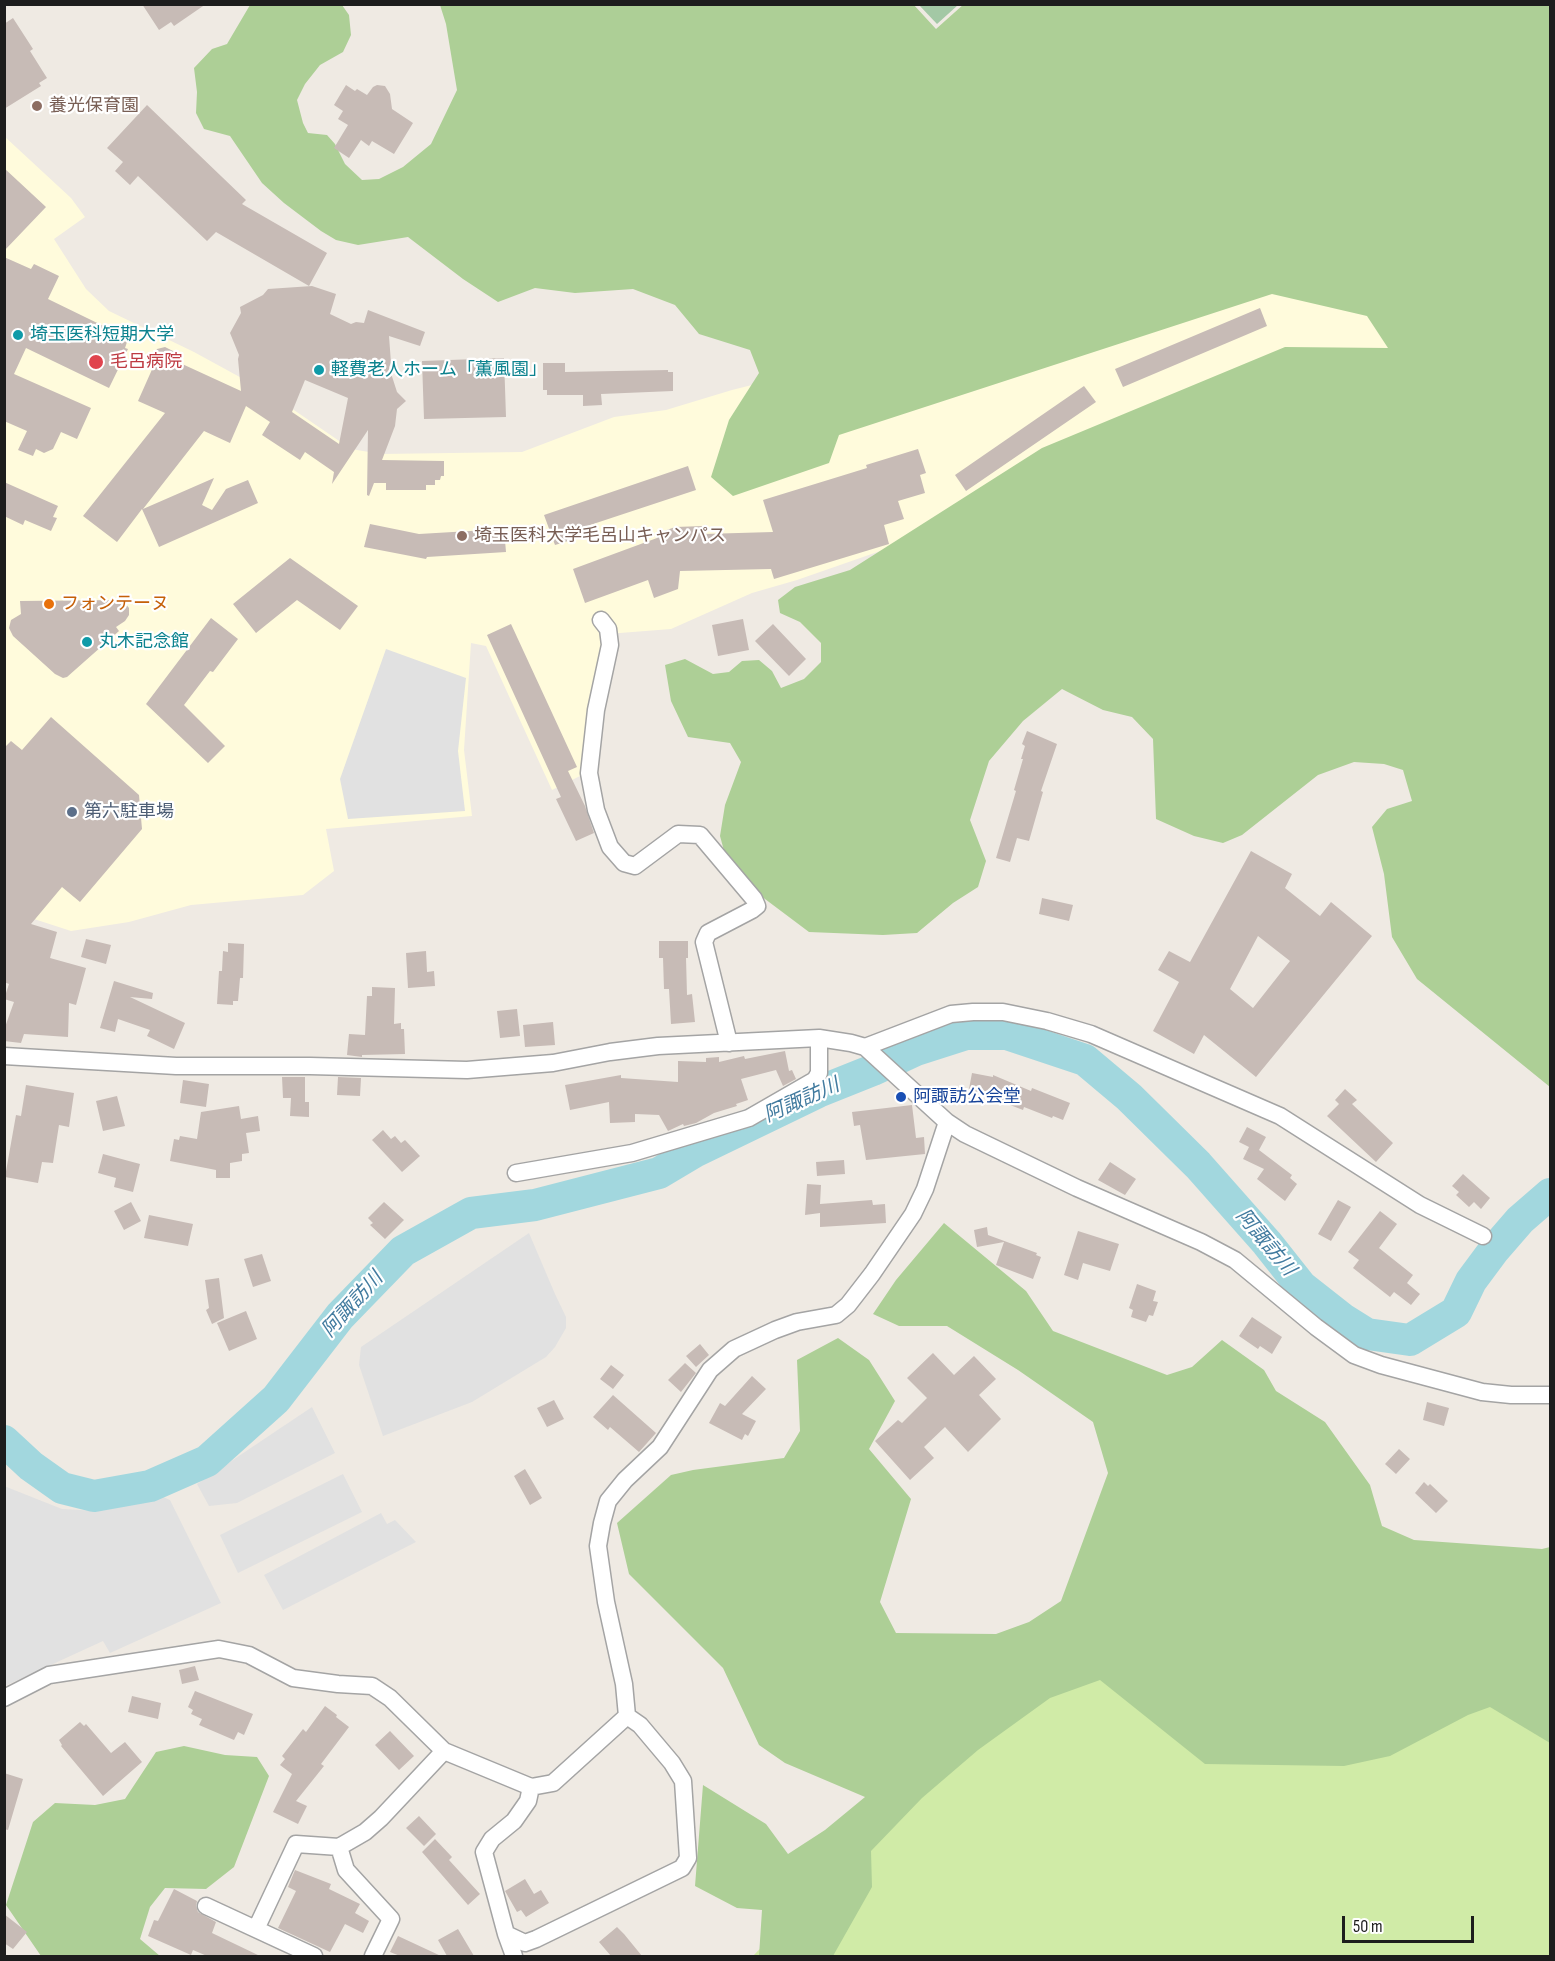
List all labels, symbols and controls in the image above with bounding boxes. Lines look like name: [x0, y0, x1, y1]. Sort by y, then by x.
place label: 養光保育園: [49, 95, 139, 117]
marker: 養光保育園: [30, 99, 44, 113]
place label: 埼玉医科短期大学: [30, 324, 174, 346]
marker: 埼玉医科短期大学: [11, 328, 25, 342]
place label: 毛呂病院: [110, 351, 182, 373]
marker: 毛呂病院: [87, 353, 105, 371]
place label: 軽費老人ホーム「薫風園」: [331, 359, 547, 381]
marker: 軽費老人ホーム「薫風園」: [312, 363, 326, 377]
place label: 埼玉医科大学毛呂山キャンパス: [474, 525, 726, 547]
marker: 埼玉医科大学毛呂山キャンパス: [455, 529, 469, 543]
place label: フォンテーヌ: [61, 593, 169, 615]
marker: フォンテーヌ: [42, 597, 56, 611]
place label: 丸木記念館: [99, 631, 189, 653]
marker: 丸木記念館: [80, 635, 94, 649]
place label: 第六駐車場: [84, 801, 174, 823]
marker: 第六駐車場: [65, 805, 79, 819]
water label: 阿諏訪川: [761, 1074, 843, 1128]
place label: 阿諏訪公会堂: [913, 1086, 1021, 1108]
marker: 阿諏訪公会堂: [894, 1090, 908, 1104]
water label: 阿諏訪川: [1230, 1205, 1300, 1281]
water label: 阿諏訪川: [317, 1267, 389, 1343]
scale bar: [1345, 1904, 1477, 1942]
text: 50 m: [1353, 1916, 1383, 1937]

